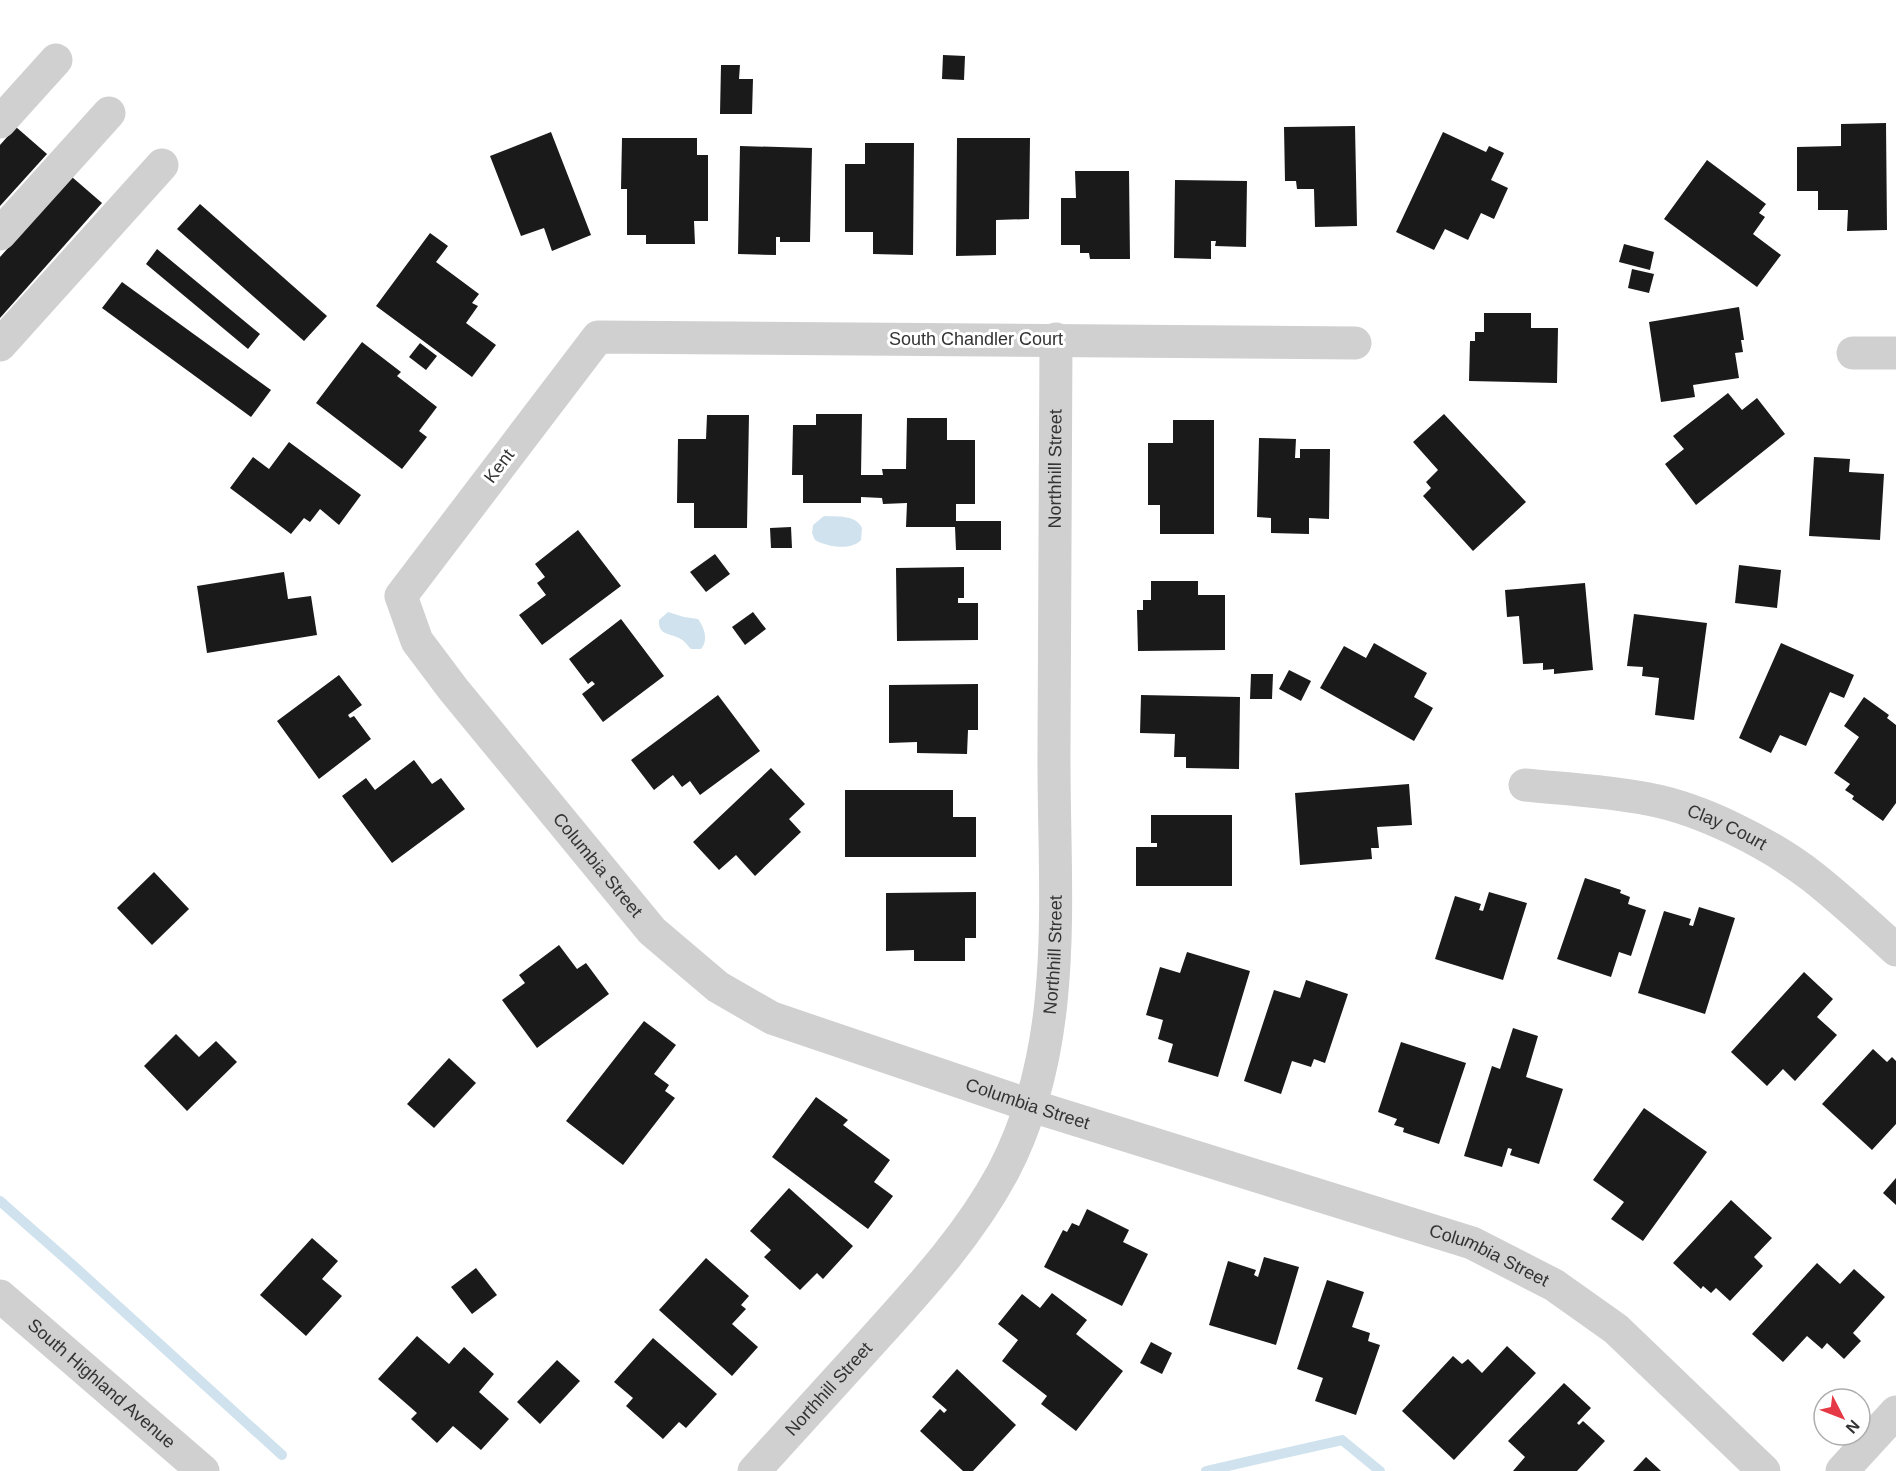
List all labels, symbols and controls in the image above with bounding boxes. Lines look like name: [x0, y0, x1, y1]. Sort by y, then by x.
street label: South Chandler Court: [889, 329, 1063, 349]
street label: Northhill Street: [1045, 409, 1065, 528]
street label: Kent: [480, 445, 518, 487]
street label: Clay Court: [1685, 800, 1770, 854]
street label: Columbia Street: [549, 809, 646, 921]
street label: Northhill Street: [1040, 895, 1066, 1015]
street label: Columbia Street: [963, 1074, 1092, 1133]
street label: Columbia Street: [1427, 1220, 1552, 1291]
street label: South Highland Avenue: [24, 1315, 179, 1452]
street label: Northhill Street: [781, 1338, 876, 1440]
north arrow: [1812, 1387, 1872, 1447]
text: N: [1843, 1417, 1863, 1437]

